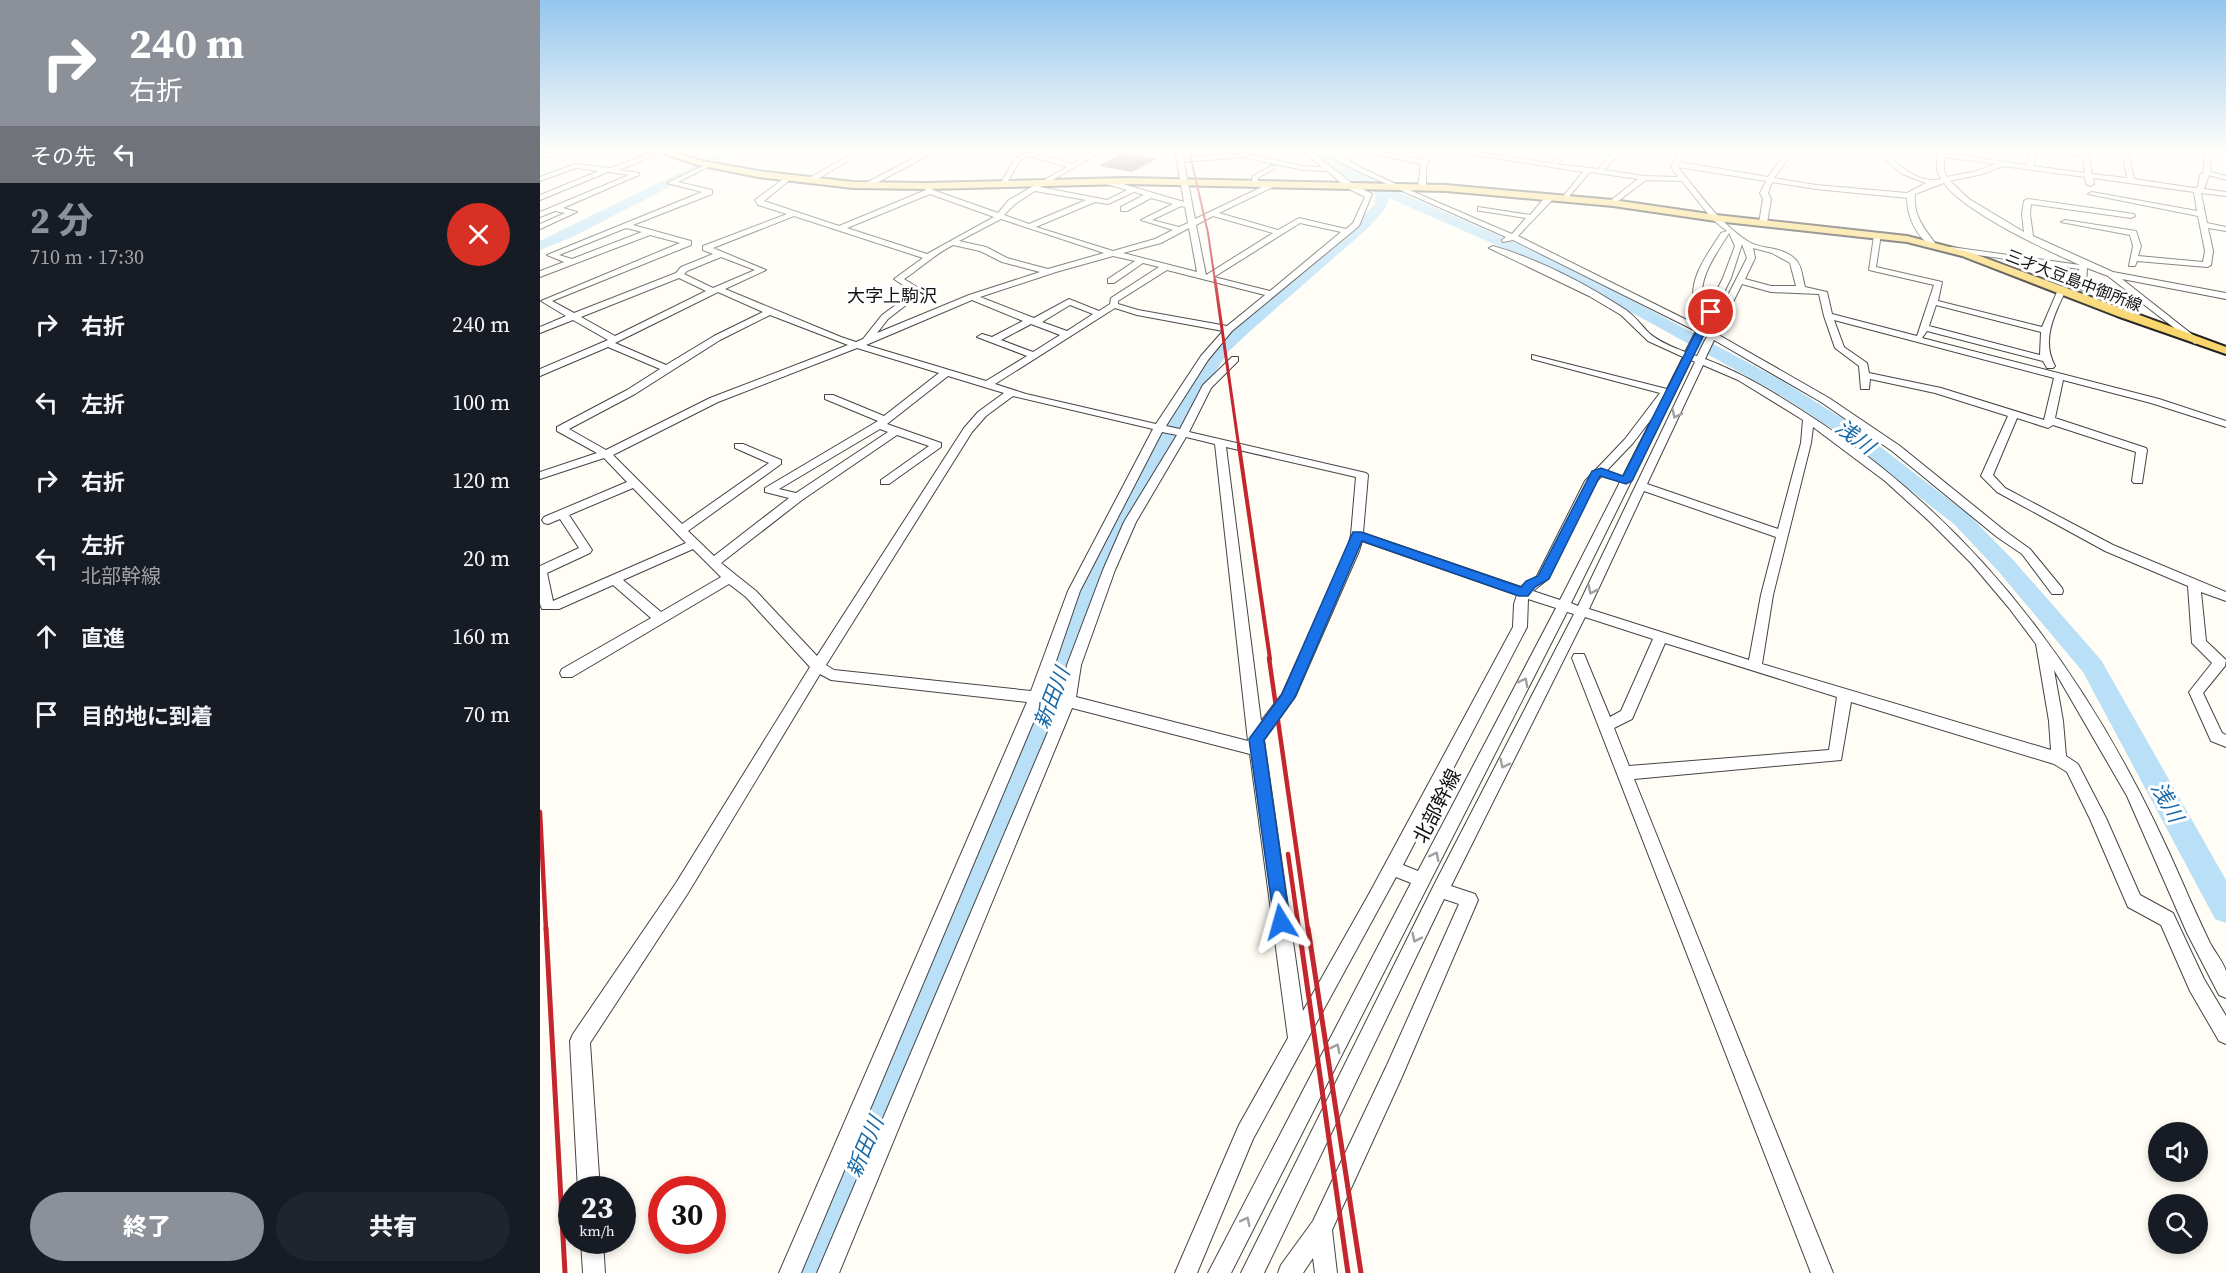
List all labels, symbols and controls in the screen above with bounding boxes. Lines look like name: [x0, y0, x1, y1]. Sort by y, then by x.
text: 240 m: [129, 14, 244, 72]
icon: right: [30, 24, 108, 102]
text: 右折: [129, 72, 183, 109]
icon: left: [108, 138, 141, 171]
text: その先: [30, 141, 96, 171]
text: 2 分: [30, 196, 93, 245]
button: close: [447, 203, 510, 266]
text: 710 m · 17:30: [30, 243, 144, 271]
street label: 三才大豆島中御所線: [2003, 244, 2145, 316]
district label: 大字上駒沢: [847, 283, 937, 308]
pin: [1685, 286, 1736, 337]
icon: arrive: [1694, 295, 1727, 328]
icon: right: [30, 308, 63, 341]
text: 240 m: [452, 309, 510, 339]
text: 右折: [81, 311, 125, 341]
icon: left: [30, 386, 63, 419]
text: 100 m: [452, 387, 510, 417]
text: 左折: [81, 389, 125, 419]
one-way arrow: [1672, 408, 1684, 419]
water label: 浅川: [1830, 412, 1882, 462]
icon: right: [30, 464, 63, 497]
text: 120 m: [452, 465, 510, 495]
text: 右折: [81, 467, 125, 497]
text: 左折: [81, 530, 125, 560]
icon: left: [30, 542, 63, 575]
text: 20 m: [463, 543, 510, 573]
text: 北部幹線: [81, 562, 161, 590]
one-way arrow: [1587, 583, 1599, 594]
icon: ahead: [30, 620, 63, 653]
text: 160 m: [452, 621, 510, 651]
text: 直進: [81, 623, 125, 653]
water label: 新田川: [1027, 661, 1077, 732]
one-way arrow: [1517, 678, 1528, 689]
icon: arrive: [30, 698, 63, 731]
text: 70 m: [463, 699, 510, 729]
text: 目的地に到着: [81, 701, 213, 731]
one-way arrow: [1500, 758, 1511, 768]
street label: 北部幹線: [1406, 764, 1468, 848]
water label: 浅川: [2145, 776, 2191, 829]
one-way arrow: [1427, 851, 1439, 862]
position arrow: [1249, 890, 1313, 954]
one-way arrow: [1412, 932, 1423, 942]
one-way arrow: [1328, 1043, 1340, 1054]
water label: 新田川: [839, 1110, 891, 1181]
map controls: [2148, 1122, 2208, 1254]
button: sound: [2148, 1122, 2208, 1182]
speed limit sign: 30: [648, 1176, 726, 1254]
text: 23: [581, 1187, 613, 1228]
button: 終了: [30, 1192, 264, 1261]
button: 共有: [276, 1192, 510, 1261]
button: search: [2148, 1194, 2208, 1254]
one-way arrow: [1239, 1217, 1250, 1227]
text: km/h: [579, 1220, 615, 1241]

